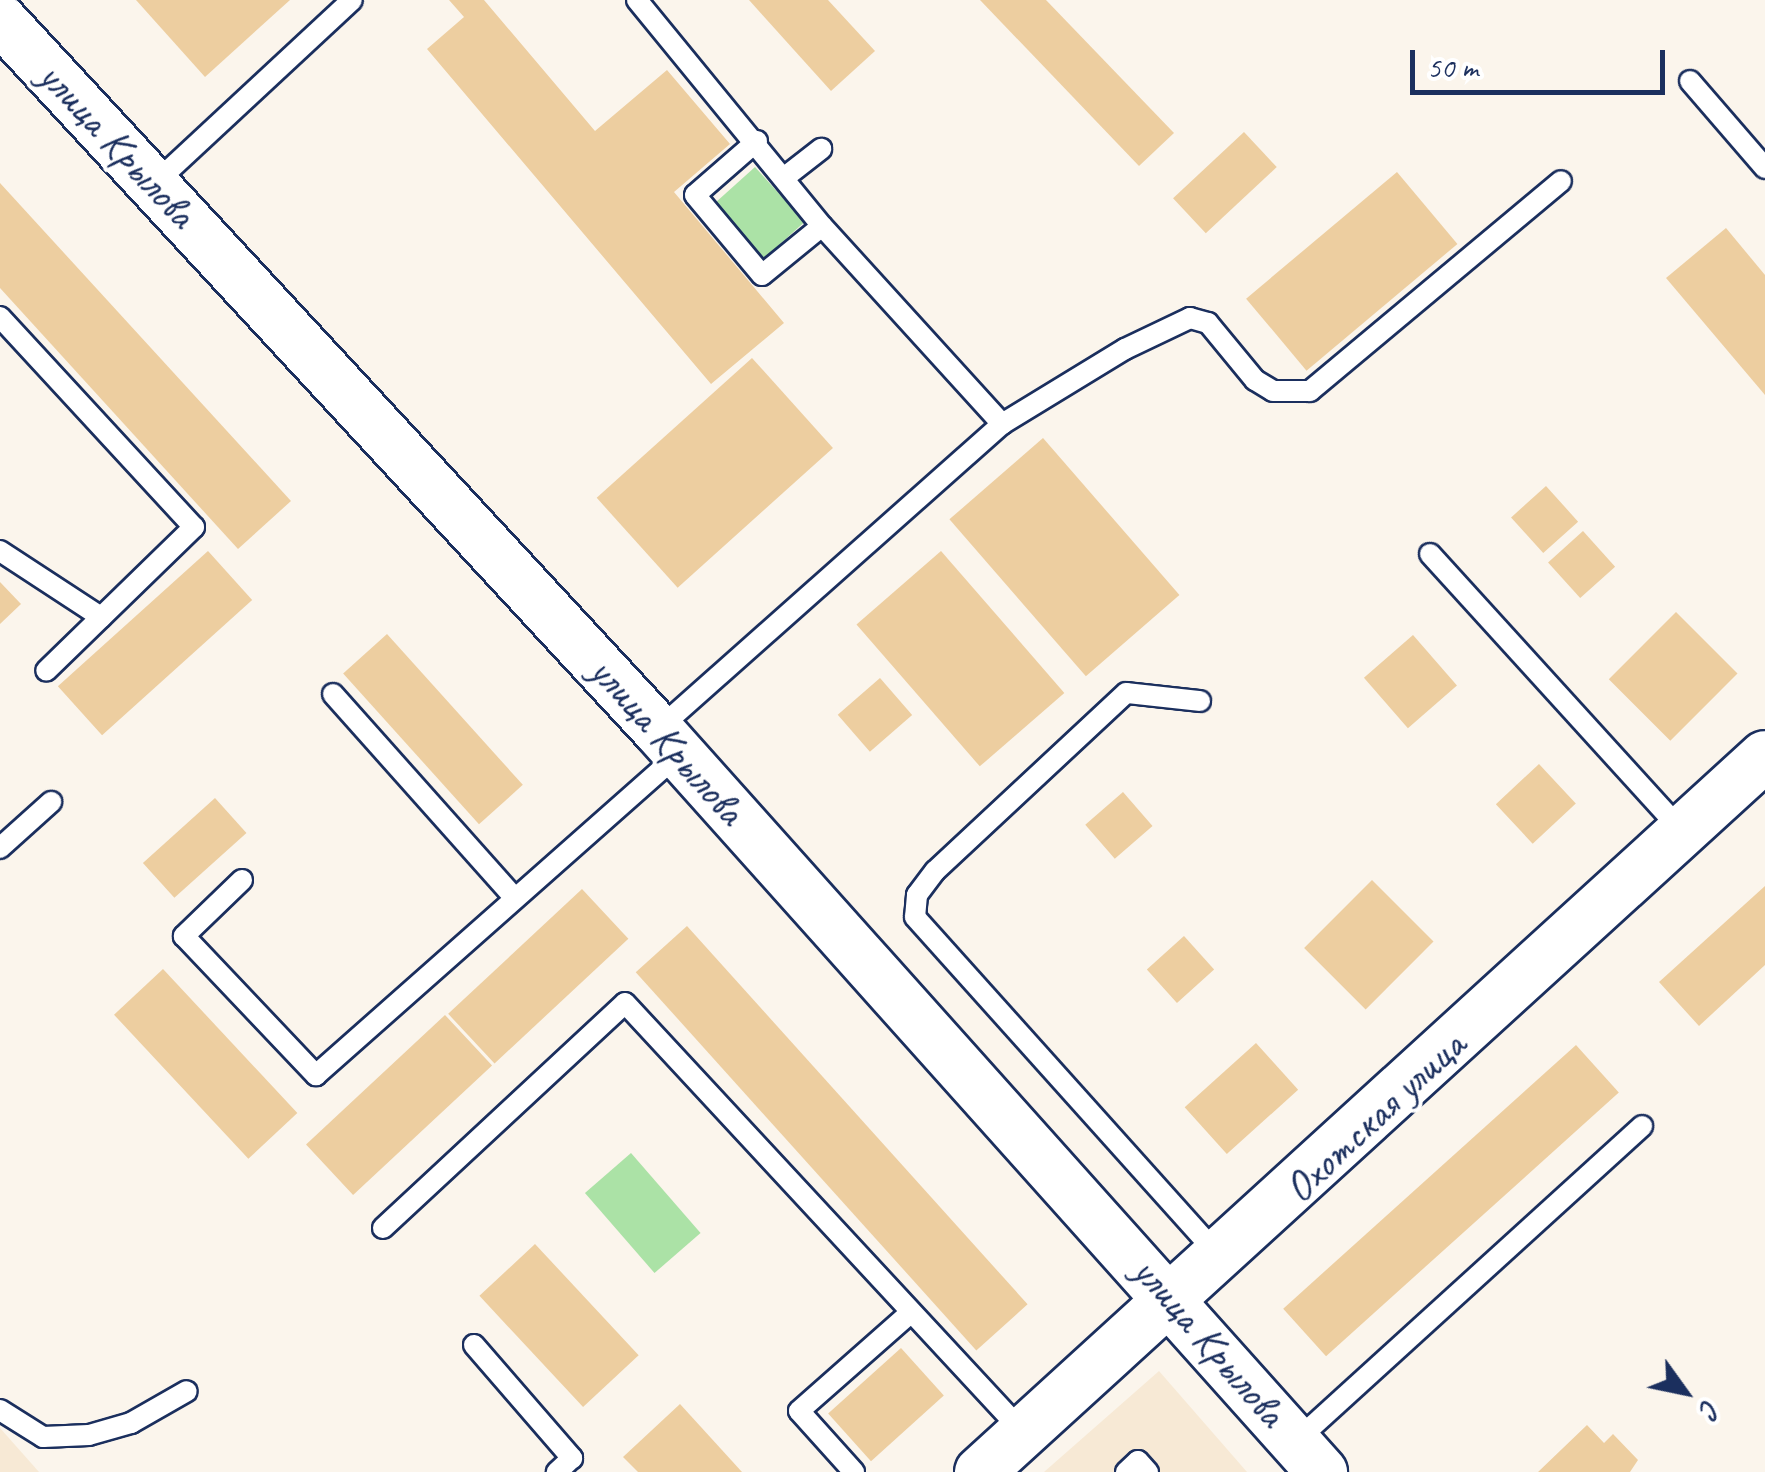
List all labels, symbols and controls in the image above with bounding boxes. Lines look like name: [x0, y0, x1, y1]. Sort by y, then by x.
scale bar: [1415, 30, 1670, 92]
text: 50 m: [1427, 48, 1478, 86]
street label: улица Крылова: [28, 52, 206, 238]
street label: улица Крылова: [579, 647, 755, 835]
street label: Охотская улица: [1274, 1020, 1476, 1214]
street label: улица Крылова: [1122, 1247, 1296, 1437]
north arrow: [1635, 1342, 1735, 1442]
text: С: [1692, 1393, 1729, 1424]

